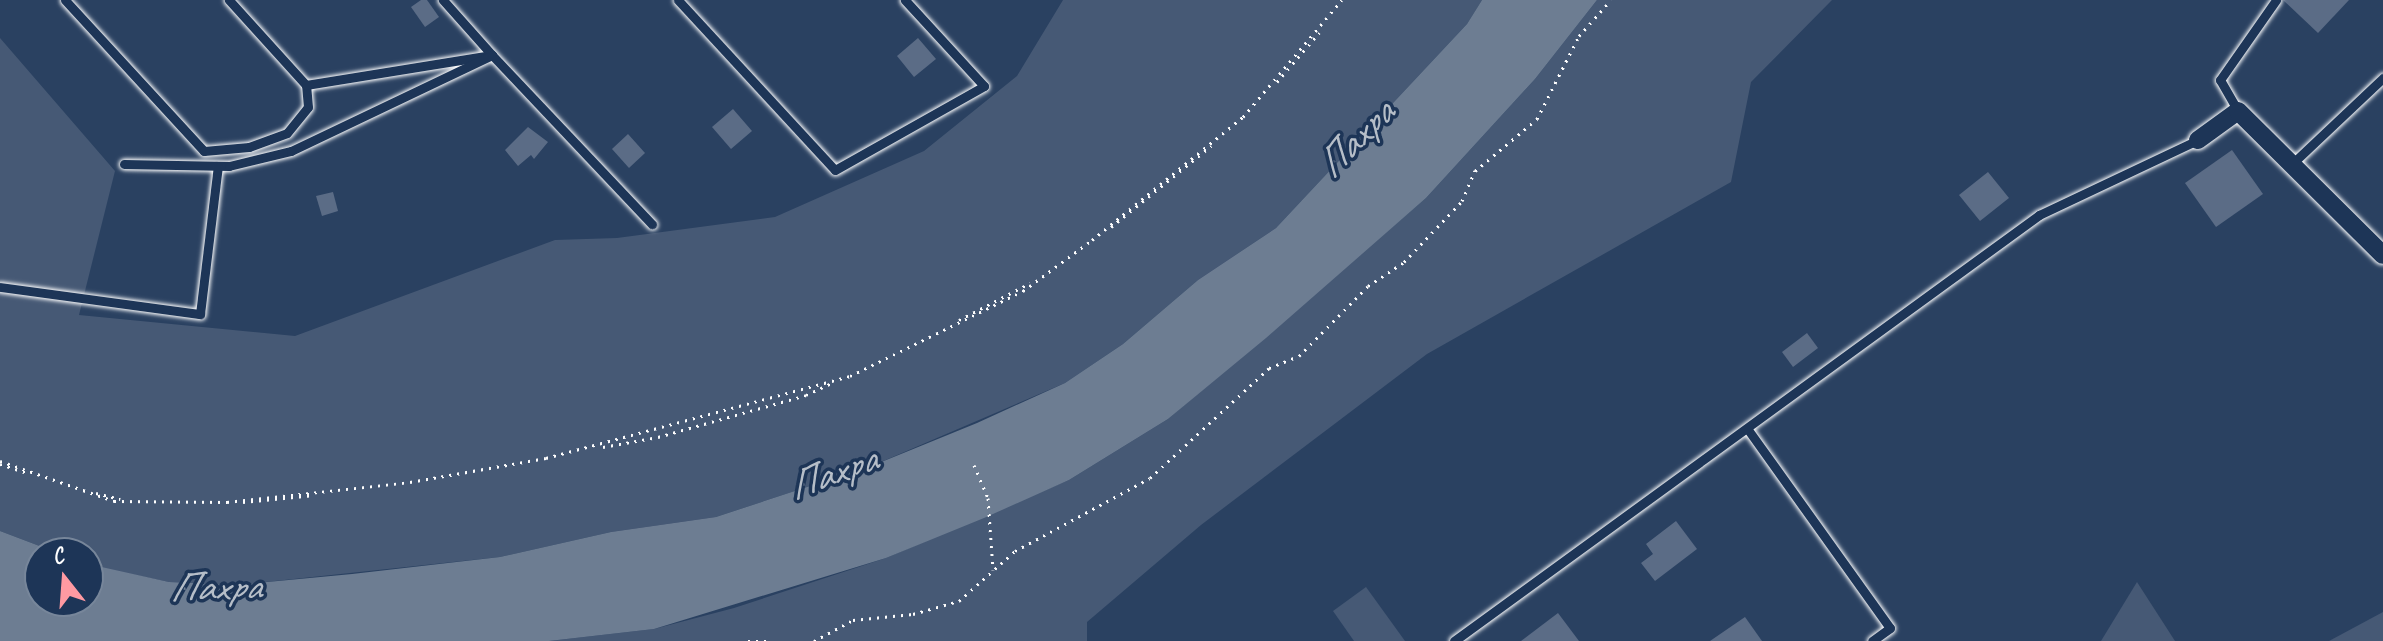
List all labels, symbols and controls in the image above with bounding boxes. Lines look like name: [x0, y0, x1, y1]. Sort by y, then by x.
water label: Пахра: [1305, 89, 1405, 189]
water label: Пахра: [781, 434, 883, 512]
north arrow: [24, 537, 104, 617]
text: С: [48, 541, 67, 571]
water label: Пахра: [169, 561, 261, 613]

